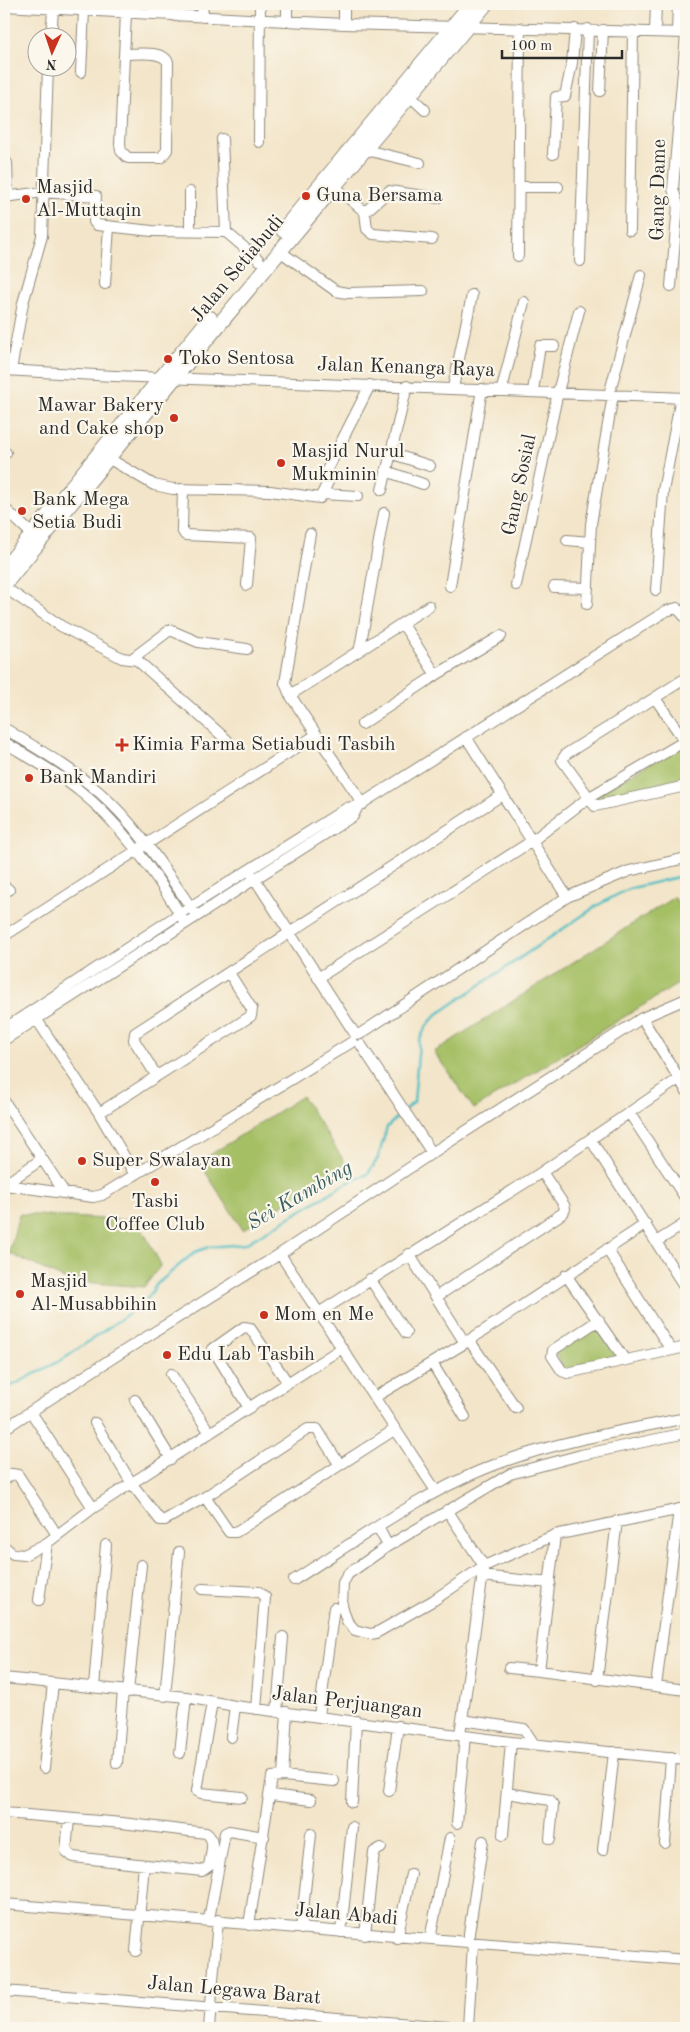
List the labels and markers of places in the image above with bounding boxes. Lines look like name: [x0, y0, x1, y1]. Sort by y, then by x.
place label: Masjid Al-Muttaqin: [36, 178, 142, 221]
place label: Guna Bersama: [316, 186, 443, 206]
marker: Guna Bersama: [300, 190, 312, 202]
marker: Masjid Al-Muttaqin: [20, 193, 32, 205]
place label: Toko Sentosa: [178, 349, 295, 369]
marker: Toko Sentosa: [162, 353, 174, 365]
place label: Mawar Bakery and Cake shop: [37, 396, 164, 439]
marker: Mawar Bakery and Cake shop: [168, 412, 180, 424]
place label: Masjid Nurul Mukminin: [291, 442, 405, 485]
marker: Masjid Nurul Mukminin: [275, 457, 287, 469]
place label: Bank Mega Setia Budi: [32, 490, 129, 533]
marker: Bank Mega Setia Budi: [16, 505, 28, 517]
place label: Kimia Farma Setiabudi Tasbih: [132, 735, 396, 755]
marker: Kimia Farma Setiabudi Tasbih: [116, 739, 128, 751]
place label: Bank Mandiri: [39, 768, 156, 788]
marker: Bank Mandiri: [23, 772, 35, 784]
place label: Super Swalayan: [92, 1151, 231, 1171]
marker: Super Swalayan: [76, 1155, 88, 1167]
marker: Tasbi Coffee Club: [149, 1176, 161, 1188]
place label: Tasbi Coffee Club: [105, 1192, 205, 1235]
place label: Masjid Al-Musabbihin: [30, 1272, 157, 1315]
marker: Masjid Al-Musabbihin: [14, 1288, 26, 1300]
place label: Mom en Me: [274, 1305, 374, 1325]
marker: Mom en Me: [258, 1309, 270, 1321]
place label: Edu Lab Tasbih: [177, 1345, 315, 1365]
marker: Edu Lab Tasbih: [161, 1349, 173, 1361]

